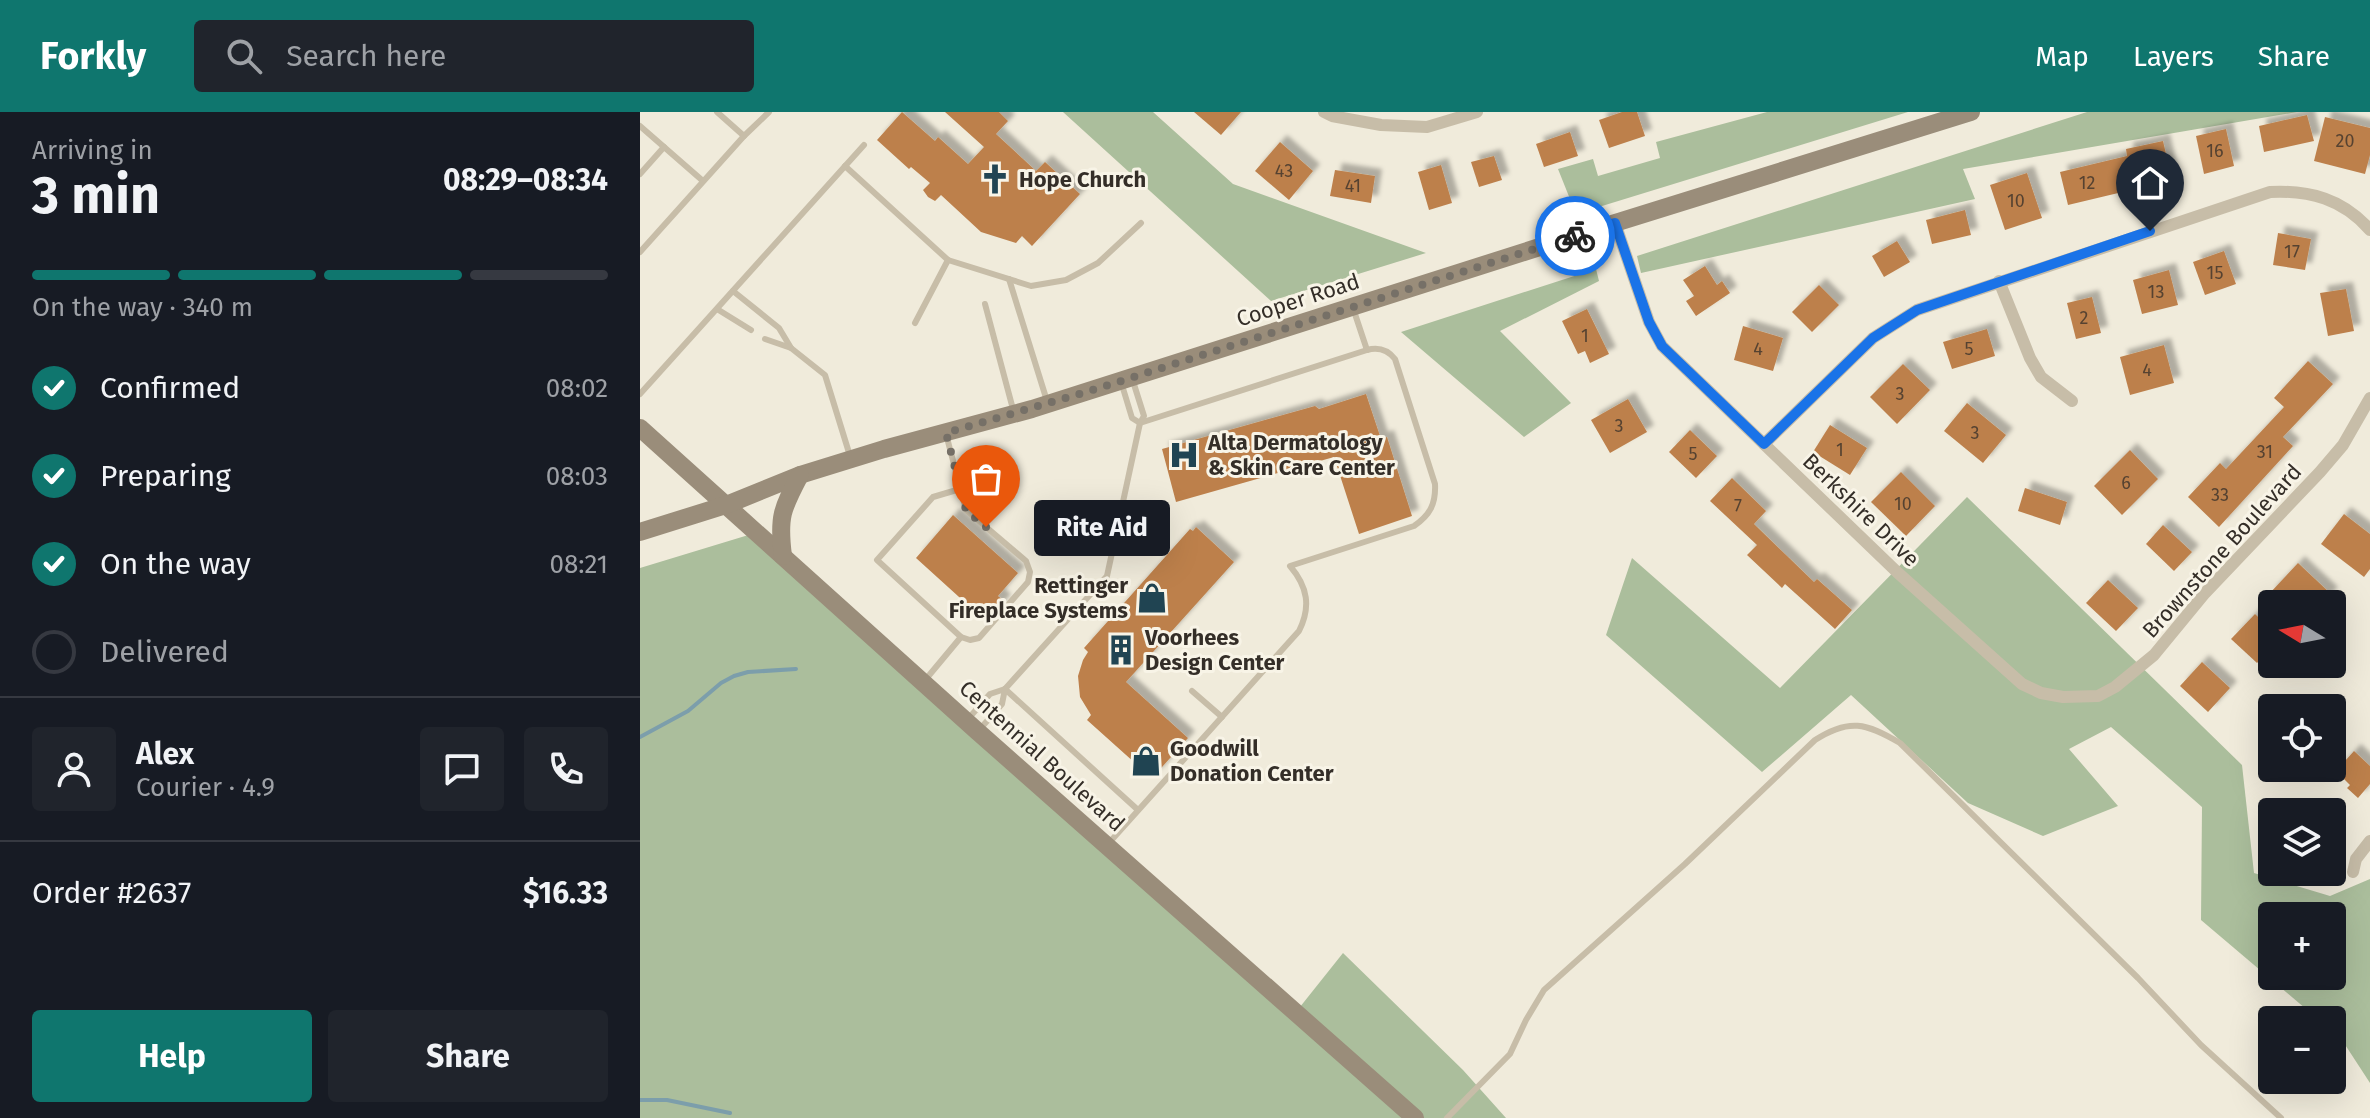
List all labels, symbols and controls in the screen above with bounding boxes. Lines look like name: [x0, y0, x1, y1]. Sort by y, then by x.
search box: [194, 20, 754, 92]
text: Forkly: [40, 33, 146, 79]
icon: search: [222, 34, 266, 78]
text: Search here: [286, 38, 446, 74]
text: Map: [2035, 40, 2089, 73]
text: Layers: [2133, 40, 2214, 73]
text: Share: [2258, 40, 2330, 73]
house number: 20: [2336, 130, 2354, 152]
text: Arriving in: [32, 135, 153, 166]
house number: 16: [2206, 140, 2224, 162]
pin: [2116, 149, 2184, 231]
house number: 43: [1275, 160, 1293, 182]
icon: home: [2128, 161, 2172, 205]
text: 08:29–08:34: [443, 162, 608, 198]
church icon: Hope Church: [978, 162, 1012, 196]
text: 3 min: [32, 164, 160, 227]
place label: Hope Church: [1019, 166, 1146, 193]
house number: 12: [2079, 172, 2095, 194]
house number: 41: [1345, 175, 1361, 197]
house number: 10: [2007, 190, 2025, 212]
courier: [1535, 196, 1615, 276]
icon: bike: [1553, 214, 1597, 258]
house number: 17: [2284, 241, 2300, 263]
house number: 15: [2207, 262, 2223, 284]
street label: Cooper Road: [1233, 267, 1363, 333]
house number: 13: [2148, 281, 2164, 303]
text: On the way · 340 m: [32, 292, 253, 323]
house number: 2: [2080, 307, 2089, 329]
house number: 1: [1581, 325, 1589, 347]
house number: 4: [1753, 338, 1763, 360]
house number: 5: [1964, 338, 1974, 360]
house number: 4: [2142, 359, 2152, 381]
icon: check: [32, 366, 76, 410]
text: Confirmed: [100, 370, 240, 406]
text: 08:02: [546, 373, 608, 404]
house number: 3: [1896, 383, 1904, 405]
house number: 3: [1615, 415, 1623, 437]
house number: 3: [1971, 422, 1979, 444]
place label: Alta Dermatology & Skin Care Center: [1207, 429, 1395, 481]
hospital icon: Alta Dermatology & Skin Care Center: [1167, 438, 1201, 472]
house number: 1: [1836, 439, 1844, 461]
house number: 31: [2257, 441, 2273, 463]
house number: 5: [1688, 443, 1698, 465]
pin: [952, 445, 1020, 527]
street label: Berkshire Drive: [1797, 448, 1925, 572]
icon: check: [32, 454, 76, 498]
icon: bag: [964, 457, 1008, 501]
text: Preparing: [100, 458, 231, 494]
street label: Brownstone Boulevard: [2137, 458, 2307, 644]
text: 08:03: [546, 461, 608, 492]
house number: 6: [2121, 472, 2131, 494]
house number: 33: [2211, 484, 2229, 506]
house number: 10: [1894, 493, 1912, 515]
house number: 7: [1734, 495, 1742, 517]
callout: Rite Aid: [1034, 499, 1170, 555]
text: Rite Aid: [1056, 512, 1148, 543]
icon: check: [32, 542, 76, 586]
text: On the way: [100, 546, 251, 582]
text: 08:21: [549, 549, 608, 580]
place label: Rettinger Fireplace Systems: [949, 572, 1128, 624]
shop icon: Rettinger Fireplace Systems: [1135, 581, 1169, 615]
north arrow: [2258, 590, 2346, 678]
map controls: [2258, 590, 2346, 1094]
place label: Voorhees Design Center: [1144, 624, 1285, 676]
building icon: Voorhees Design Center: [1104, 633, 1138, 667]
text: Delivered: [100, 634, 229, 670]
street label: Centennial Boulevard: [954, 675, 1130, 837]
button: locate: [2258, 694, 2346, 782]
button: person: [32, 727, 116, 811]
button: chat: [420, 727, 504, 811]
button: phone: [524, 727, 608, 811]
place label: Goodwill Donation Center: [1170, 735, 1334, 787]
text: Alex: [136, 736, 194, 772]
shop icon: Goodwill Donation Center: [1129, 744, 1163, 778]
text: Courier · 4.9: [136, 772, 275, 803]
button: layers: [2258, 798, 2346, 886]
text: Order #2637: [32, 875, 191, 911]
text: $16.33: [523, 875, 608, 911]
button: +: [2258, 902, 2346, 990]
button: −: [2258, 1006, 2346, 1094]
button: Help: [32, 1010, 312, 1102]
button: Share: [328, 1010, 608, 1102]

